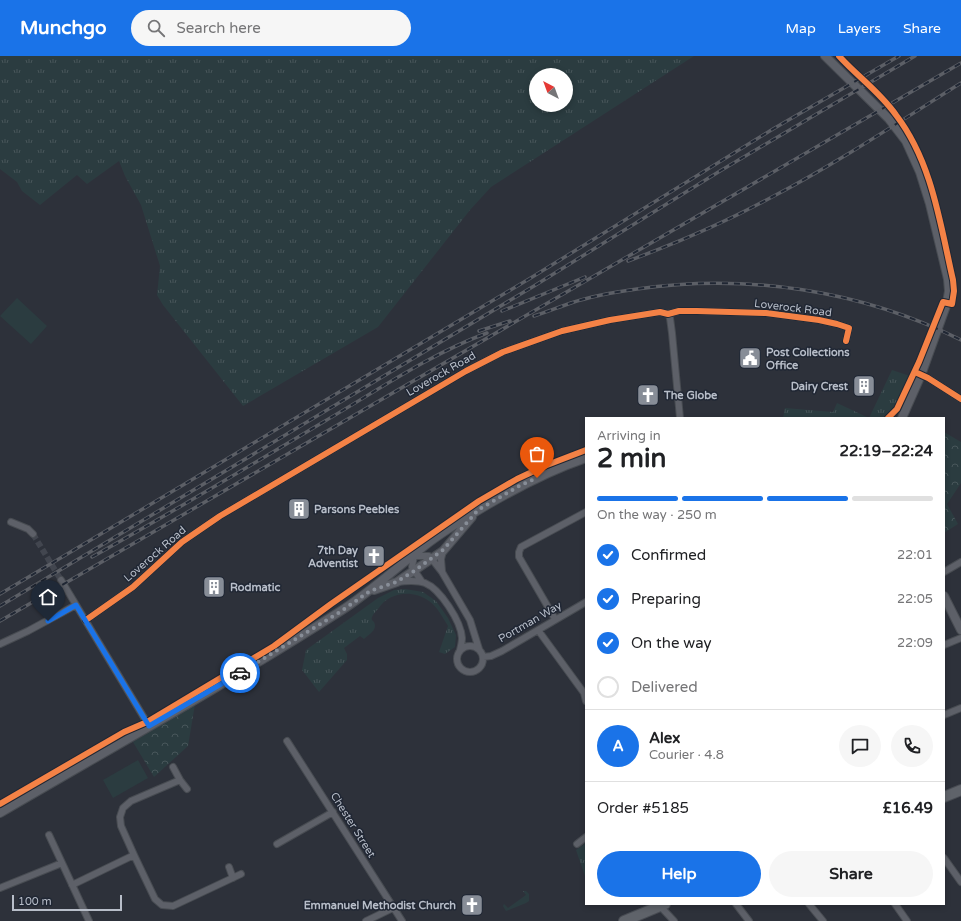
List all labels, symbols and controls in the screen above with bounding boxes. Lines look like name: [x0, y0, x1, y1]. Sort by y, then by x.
search box: [131, 10, 411, 46]
text: Munchgo: [20, 17, 107, 39]
icon: search: [145, 17, 167, 39]
text: Search here: [177, 19, 261, 37]
text: Map: [786, 20, 816, 37]
text: Layers: [838, 20, 881, 37]
text: Share: [903, 20, 941, 37]
north arrow: [529, 68, 573, 112]
map controls: [529, 68, 573, 112]
street label: Loverock Road: [753, 297, 833, 319]
public building icon: Post Collections Office: [737, 345, 763, 371]
place label: Post Collections Office: [766, 346, 850, 372]
street label: Loverock Road: [404, 349, 478, 399]
building icon: Dairy Crest: [851, 373, 877, 399]
place label: Dairy Crest: [791, 380, 849, 394]
church icon: The Globe: [635, 382, 661, 408]
place label: The Globe: [663, 389, 718, 402]
text: Arriving in: [597, 428, 661, 444]
pin: [520, 437, 554, 478]
text: 22:19–22:24: [840, 442, 933, 460]
icon: bag: [526, 443, 548, 465]
text: 2 min: [597, 443, 666, 474]
building icon: Parsons Peebles: [286, 496, 312, 522]
place label: Parsons Peebles: [314, 503, 400, 516]
text: On the way · 250 m: [597, 507, 717, 523]
street label: Loverock Road: [121, 523, 189, 585]
church icon: 7th Day Adventist: [361, 543, 387, 569]
place label: 7th Day Adventist: [308, 544, 359, 570]
icon: check: [597, 544, 619, 566]
text: Confirmed: [631, 546, 706, 564]
text: 22:01: [897, 547, 933, 563]
building icon: Rodmatic: [201, 574, 227, 600]
pin: [31, 580, 65, 621]
place label: Rodmatic: [230, 581, 281, 594]
icon: home: [37, 586, 59, 608]
icon: check: [597, 588, 619, 610]
text: Preparing: [631, 590, 701, 608]
text: 22:05: [897, 591, 933, 607]
street label: Portman Way: [496, 599, 564, 645]
icon: check: [597, 632, 619, 654]
text: On the way: [631, 634, 711, 652]
text: 22:09: [897, 635, 933, 651]
courier: [220, 653, 260, 693]
icon: car: [229, 662, 251, 684]
text: Delivered: [631, 678, 698, 696]
button: chat: [839, 725, 881, 767]
button: phone: [891, 725, 933, 767]
text: Alex: [649, 729, 680, 747]
text: A: [612, 737, 624, 755]
text: Courier · 4.8: [649, 747, 724, 763]
street label: Chester Street: [328, 790, 378, 860]
text: Order #5185: [597, 799, 689, 817]
text: £16.49: [883, 799, 933, 817]
button: Help: [597, 851, 761, 897]
button: Share: [769, 851, 933, 897]
church icon: Emmanuel Methodist Church: [459, 892, 485, 918]
scale bar: [12, 893, 122, 912]
text: 100 m: [18, 895, 52, 908]
place label: Emmanuel Methodist Church: [304, 899, 456, 912]

